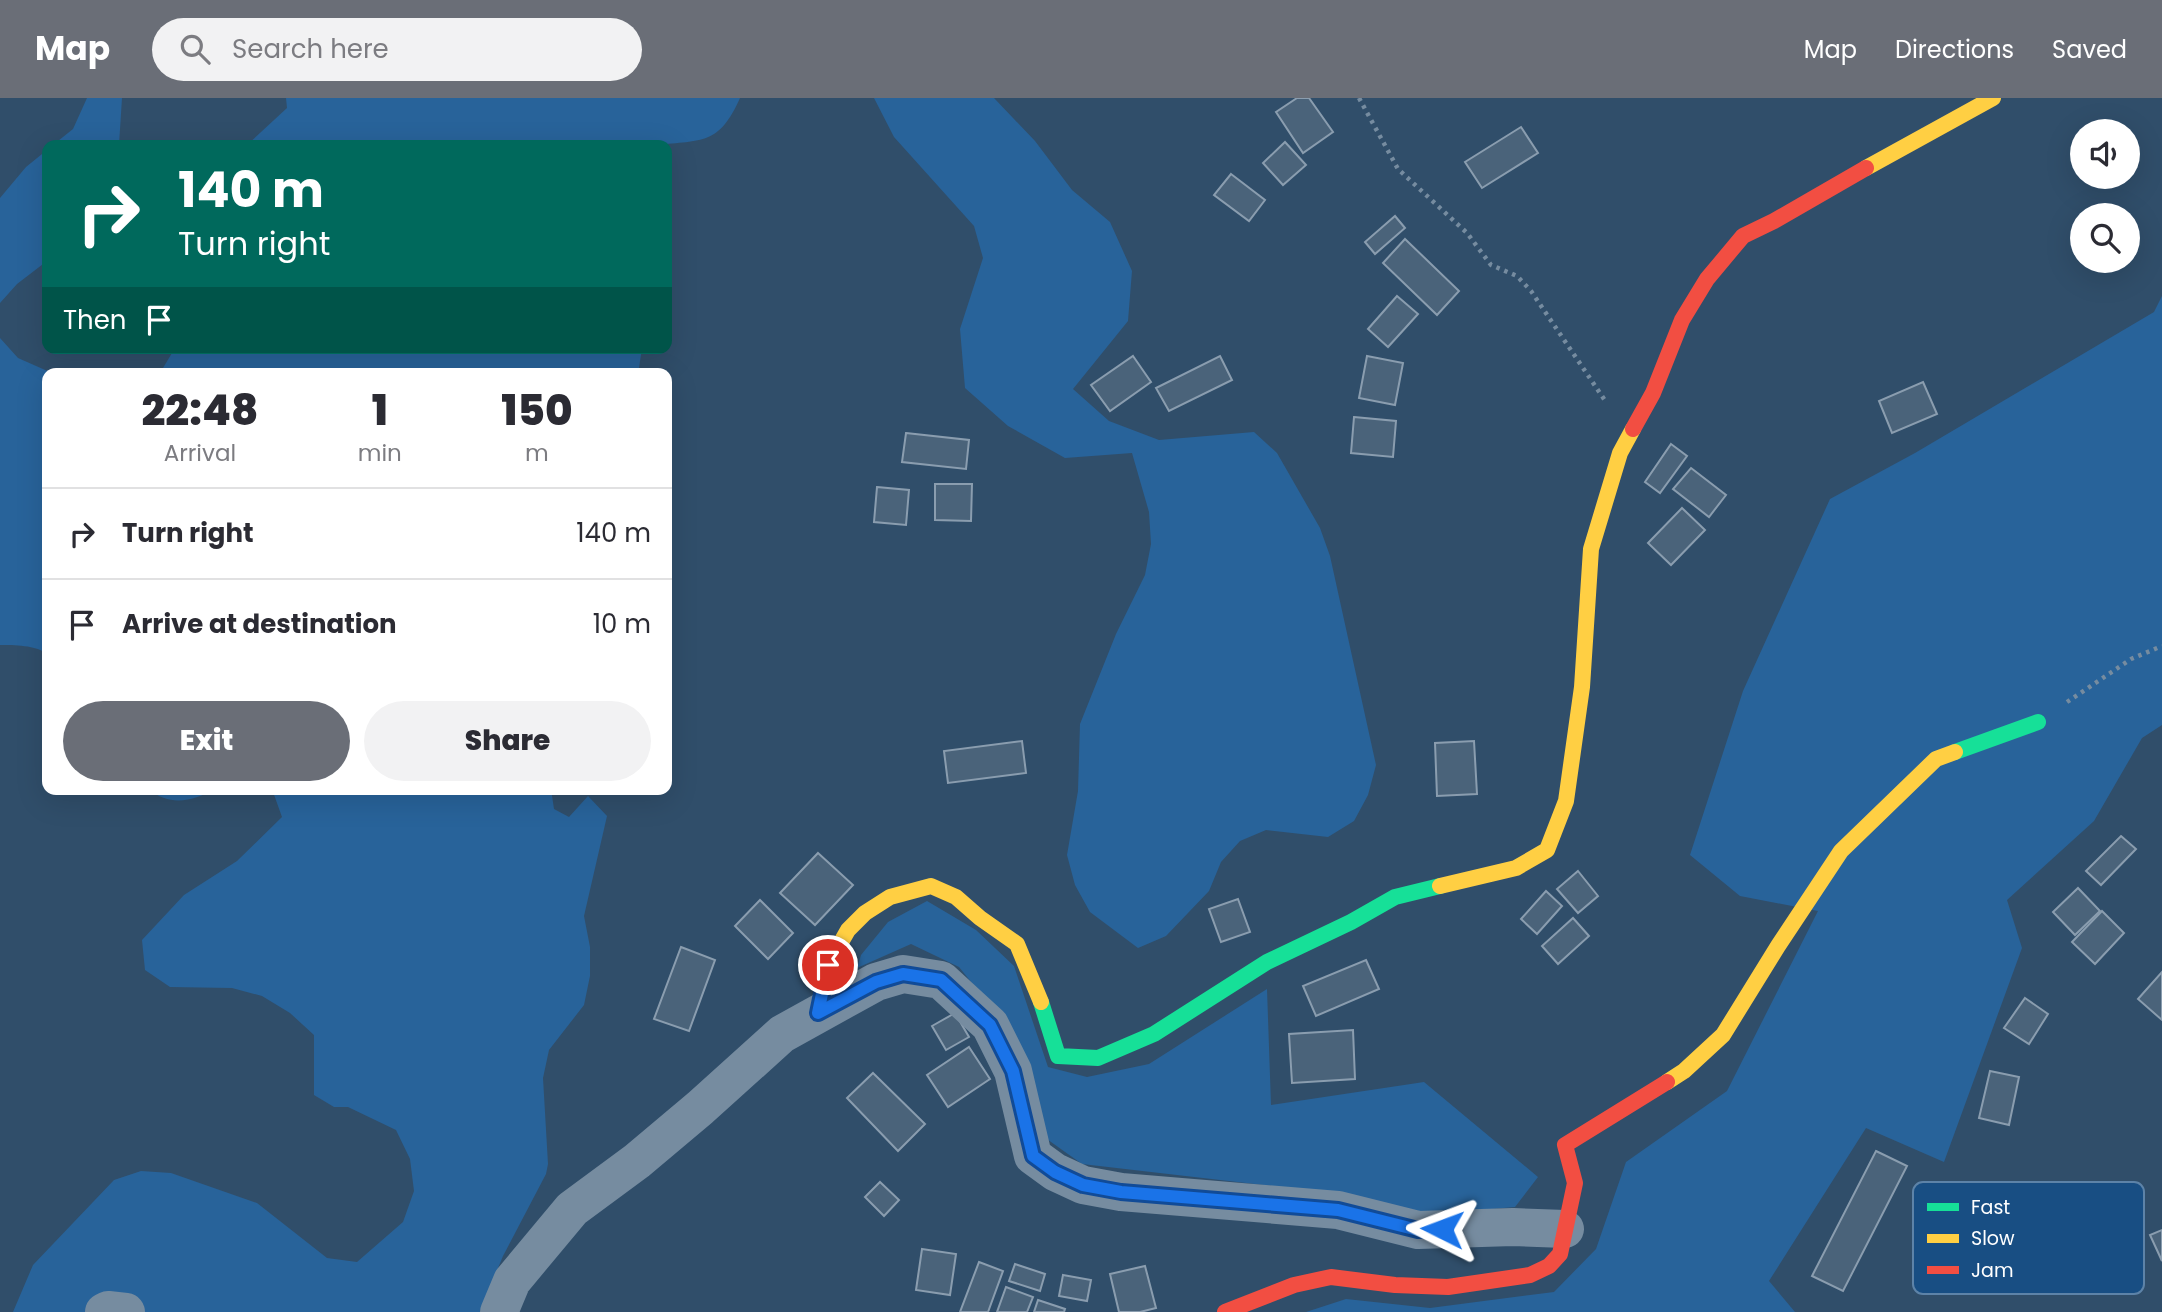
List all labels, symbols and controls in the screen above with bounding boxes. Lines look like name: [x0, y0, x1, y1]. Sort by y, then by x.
search box: [152, 18, 642, 81]
text: Map: [35, 25, 110, 72]
icon: search: [176, 30, 214, 68]
text: Search here: [232, 31, 389, 67]
text: Map: [1804, 33, 1857, 66]
text: Directions: [1895, 33, 2014, 66]
text: Saved: [2052, 33, 2127, 66]
map controls: [2070, 119, 2140, 273]
button: sound: [2070, 119, 2140, 189]
text: 140 m: [178, 156, 324, 224]
icon: right: [63, 168, 154, 259]
button: search: [2070, 203, 2140, 273]
text: Turn right: [178, 221, 330, 266]
icon: arrive: [140, 301, 178, 339]
text: Then: [63, 302, 126, 338]
text: 22:48: [141, 381, 258, 440]
text: 1: [372, 381, 388, 440]
text: 150: [501, 381, 573, 440]
text: Arrival: [164, 437, 236, 469]
text: min: [358, 437, 402, 469]
text: m: [525, 437, 549, 469]
icon: right: [63, 515, 101, 553]
text: Turn right: [122, 515, 254, 551]
text: 140 m: [576, 515, 651, 551]
icon: arrive: [63, 606, 101, 644]
text: Arrive at destination: [122, 606, 397, 642]
text: 10 m: [593, 606, 651, 642]
button: Exit: [63, 701, 350, 781]
button: Share: [364, 701, 651, 781]
pin: [798, 935, 858, 995]
icon: arrive: [809, 946, 847, 984]
legend: [1913, 1182, 2144, 1294]
position arrow: [1405, 1192, 1479, 1266]
text: Fast: [1971, 1194, 2010, 1221]
text: Slow: [1971, 1225, 2015, 1252]
text: Jam: [1971, 1257, 2013, 1284]

